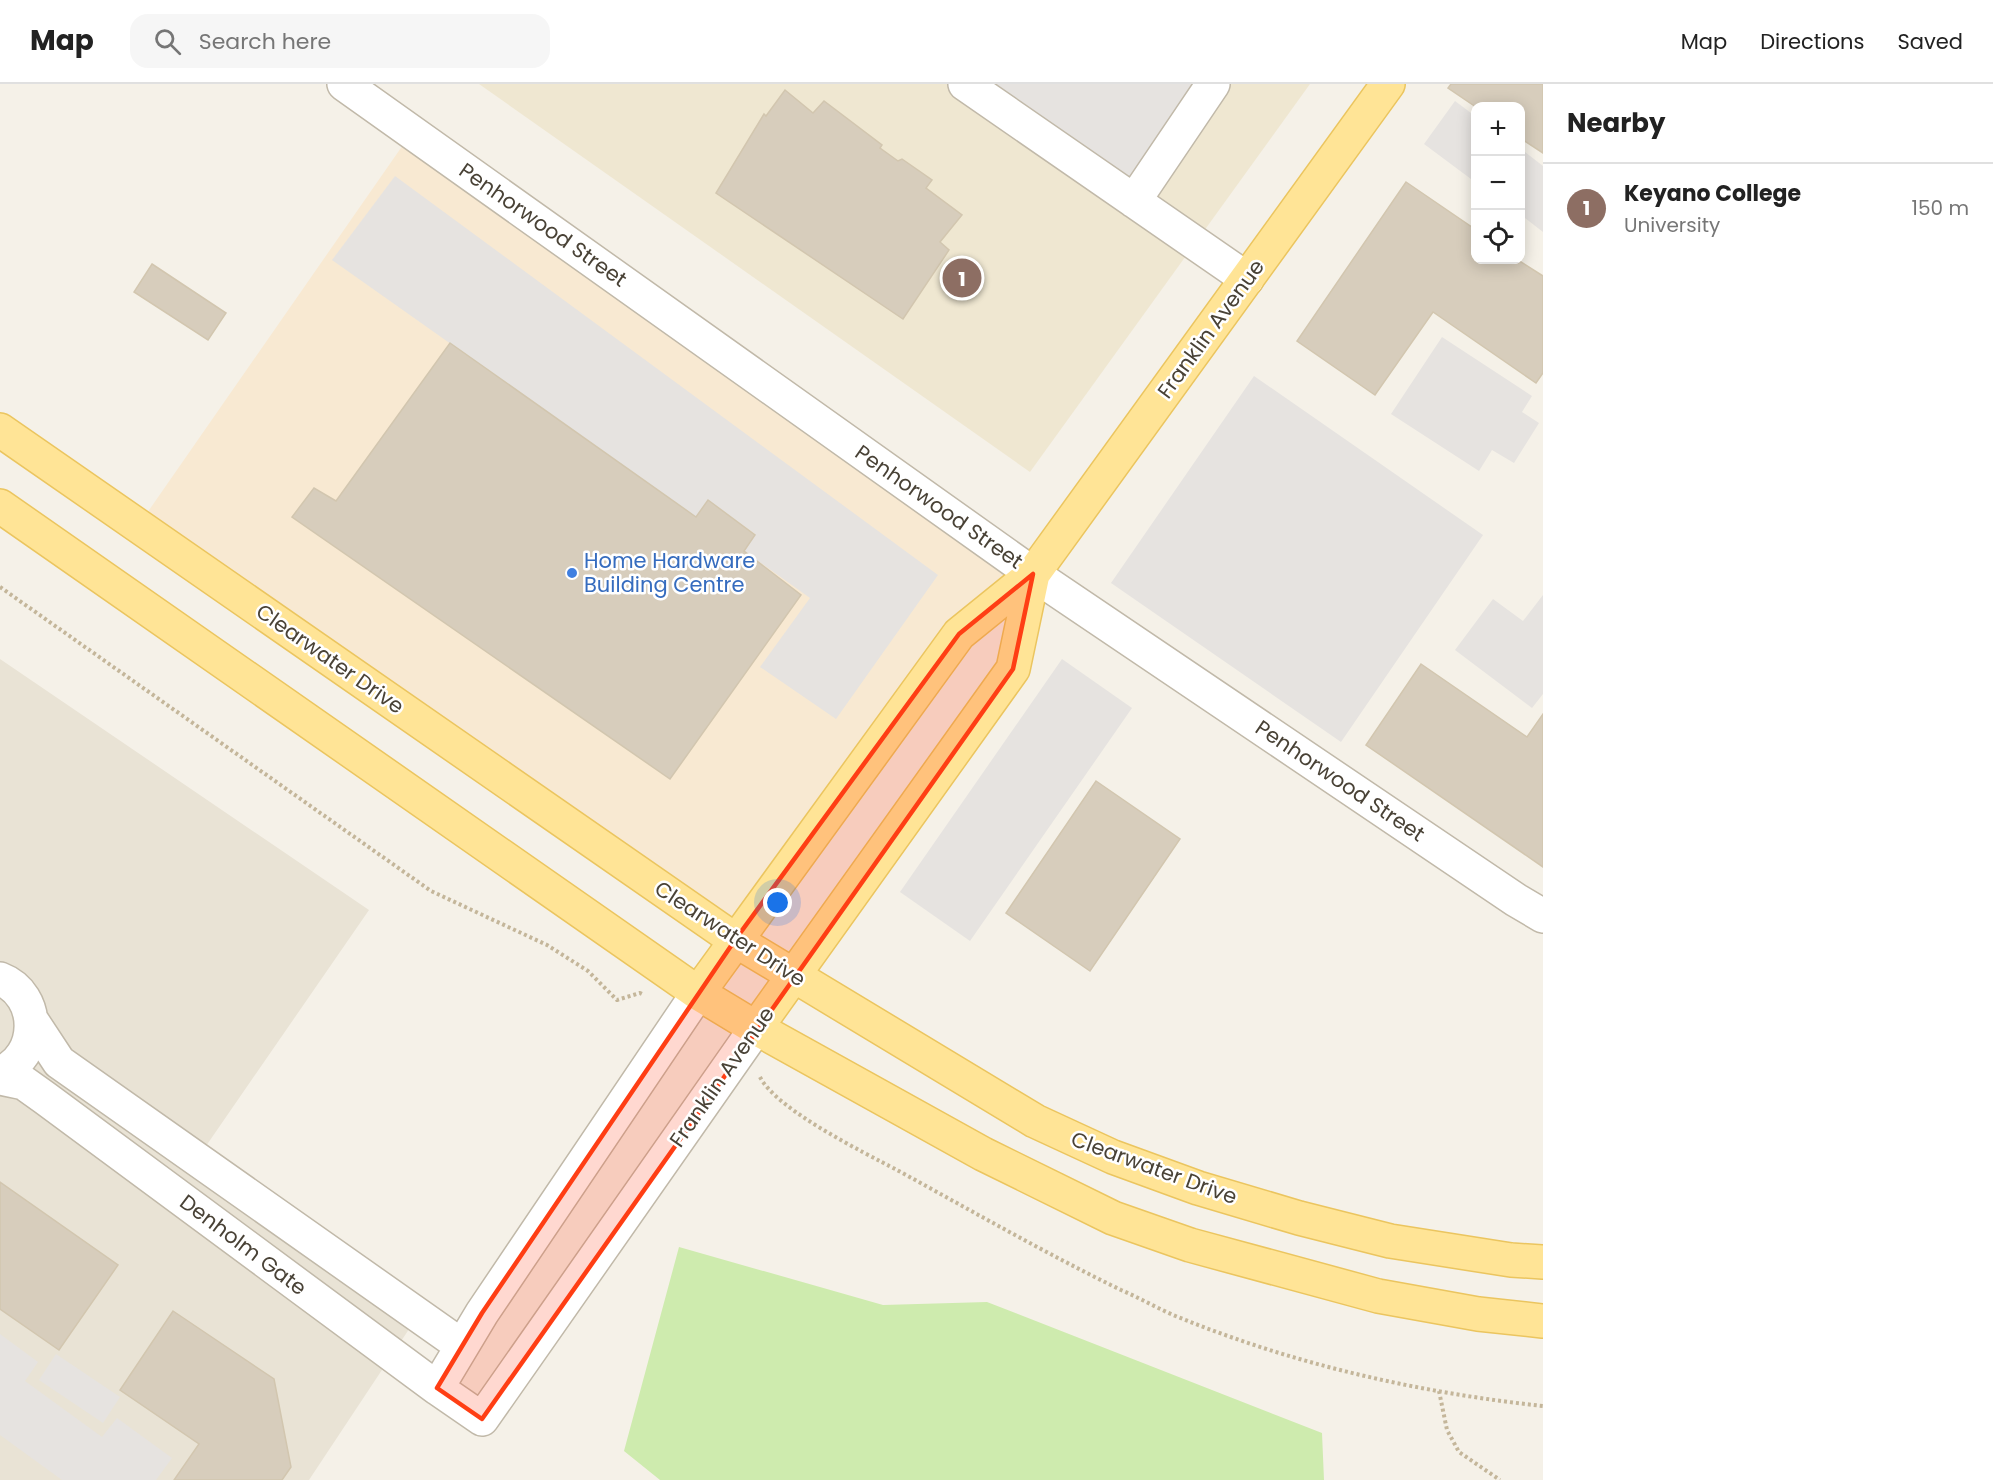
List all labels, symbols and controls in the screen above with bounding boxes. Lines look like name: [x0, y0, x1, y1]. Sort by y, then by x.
search box: [130, 14, 550, 68]
text: Map: [30, 21, 94, 60]
icon: search: [151, 25, 184, 58]
text: Search here: [199, 26, 331, 57]
text: Map: [1681, 27, 1727, 56]
text: Directions: [1760, 27, 1864, 56]
text: Saved: [1897, 27, 1963, 56]
map controls: [1471, 102, 1525, 264]
button: +: [1471, 102, 1525, 156]
text: Nearby: [1567, 105, 1665, 141]
street label: Penhorwood Street: [454, 156, 633, 293]
button: −: [1471, 156, 1525, 210]
text: Keyano College: [1624, 178, 1801, 209]
text: 1: [1583, 194, 1590, 222]
text: 150 m: [1912, 194, 1969, 222]
button: locate: [1471, 210, 1525, 264]
text: University: [1624, 211, 1720, 239]
street label: Franklin Avenue: [1150, 253, 1271, 404]
pin: 1: [942, 256, 982, 300]
street label: Penhorwood Street: [850, 438, 1029, 575]
place label: Home Hardware Building Centre: [584, 546, 755, 599]
marker: Home Hardware Building Centre: [565, 566, 579, 580]
street label: Clearwater Drive: [250, 597, 410, 721]
street label: Penhorwood Street: [1250, 713, 1431, 848]
street label: Clearwater Drive: [649, 874, 811, 993]
your location: [763, 888, 792, 917]
street label: Franklin Avenue: [662, 1001, 781, 1153]
street label: Clearwater Drive: [1067, 1124, 1241, 1211]
street label: Denholm Gate: [174, 1187, 313, 1302]

